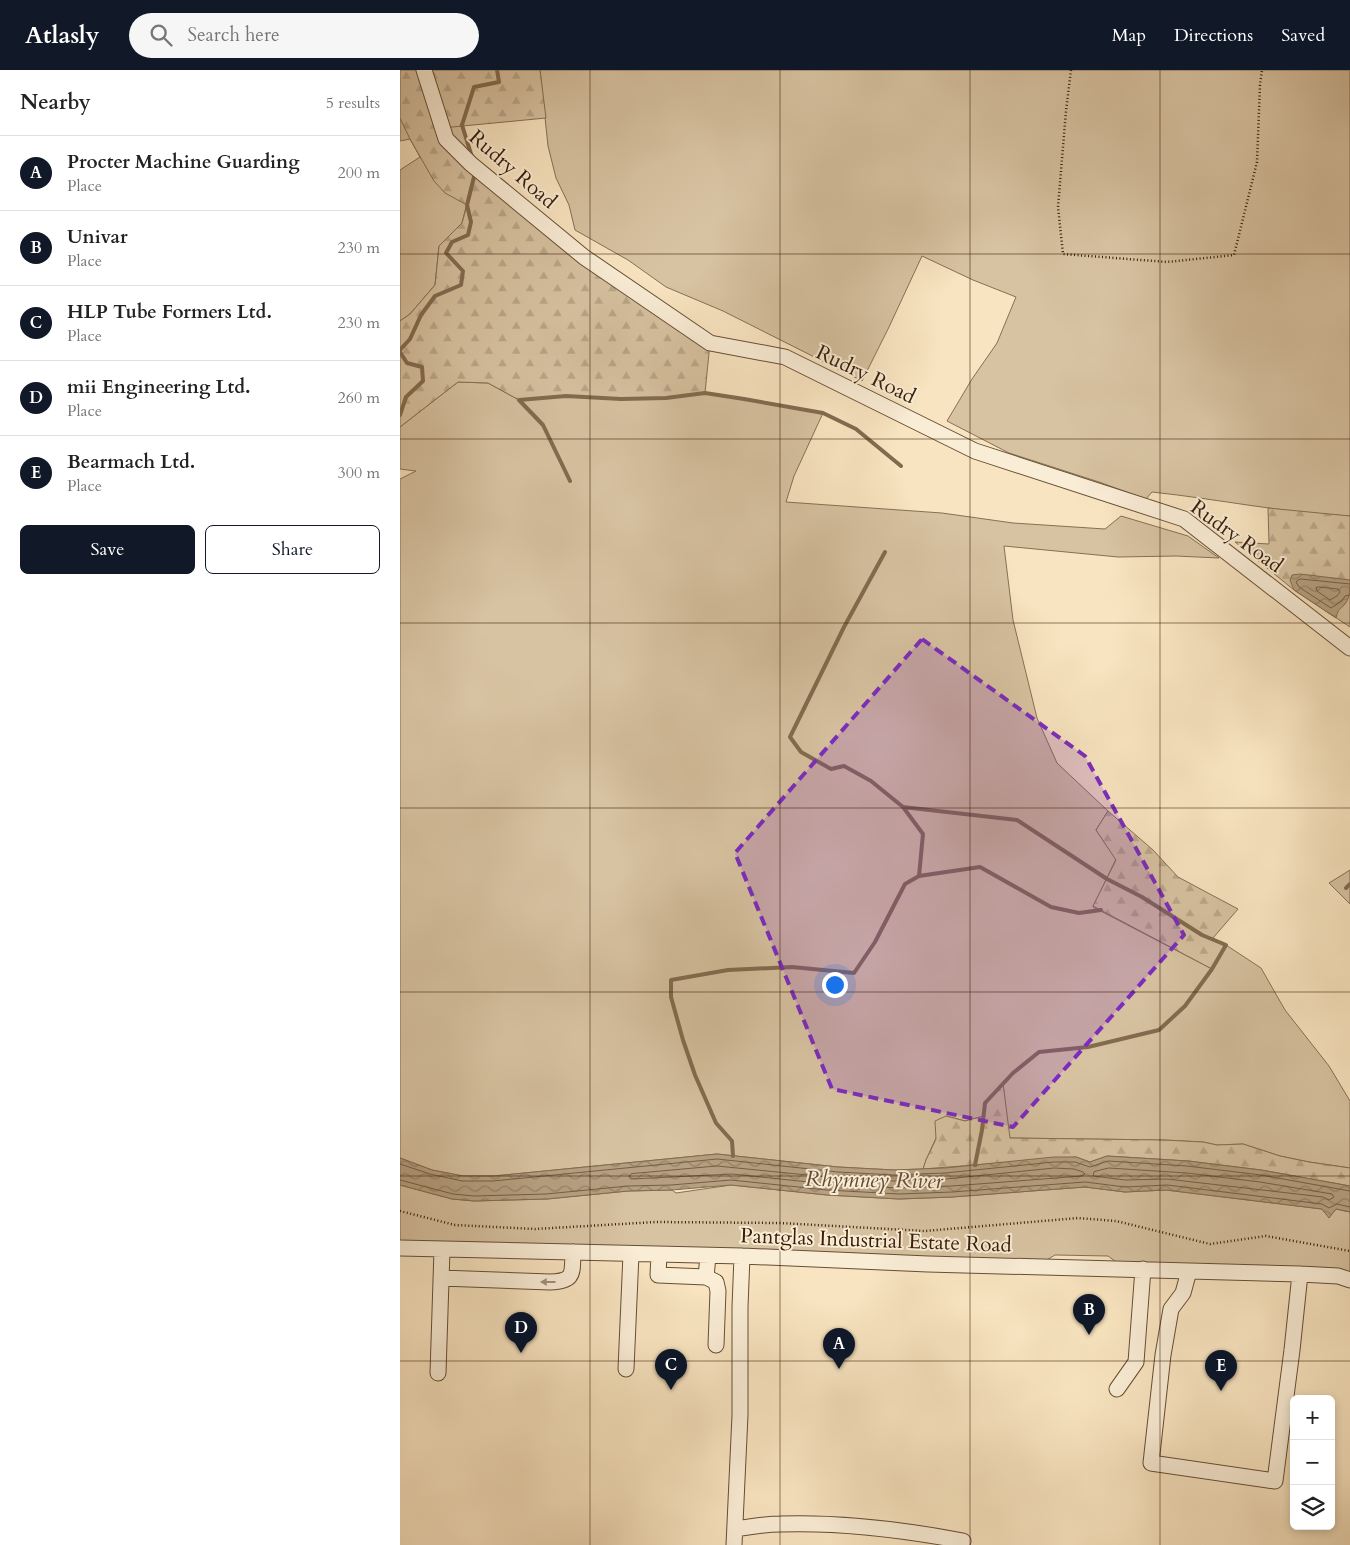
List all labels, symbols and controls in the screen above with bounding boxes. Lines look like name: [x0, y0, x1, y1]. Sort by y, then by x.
search box: [129, 13, 479, 58]
text: Atlasly: [25, 19, 99, 52]
icon: search: [147, 21, 175, 49]
text: Search here: [187, 22, 280, 48]
text: Map: [1112, 23, 1146, 48]
text: Directions: [1174, 23, 1253, 48]
text: Saved: [1281, 23, 1325, 48]
text: Nearby: [20, 88, 91, 117]
text: 5 results: [326, 92, 380, 114]
street label: Rudry Road: [462, 123, 563, 216]
text: Procter Machine Guarding: [67, 149, 300, 175]
text: A: [30, 162, 42, 184]
text: 200 m: [338, 162, 380, 184]
text: Place: [67, 175, 102, 197]
text: Univar: [67, 224, 128, 250]
text: B: [30, 237, 42, 259]
text: 230 m: [338, 237, 380, 259]
text: Place: [67, 250, 102, 272]
text: HLP Tube Formers Ltd.: [67, 299, 272, 325]
text: C: [30, 312, 42, 334]
text: 230 m: [338, 312, 380, 334]
text: Place: [67, 325, 102, 347]
street label: Rudry Road: [811, 338, 921, 411]
text: mii Engineering Ltd.: [67, 374, 250, 400]
text: D: [29, 387, 43, 409]
text: 260 m: [338, 387, 380, 409]
text: Place: [67, 400, 102, 422]
text: Bearmach Ltd.: [67, 449, 195, 475]
text: E: [31, 462, 41, 484]
text: 300 m: [338, 462, 380, 484]
text: Place: [67, 475, 102, 497]
street label: Rudry Road: [1185, 493, 1289, 580]
button: Save: [20, 525, 195, 574]
button: Share: [205, 525, 380, 574]
your location: [822, 972, 848, 998]
water label: Rhymney River: [805, 1164, 944, 1196]
street label: Pantglas Industrial Estate Road: [740, 1221, 1012, 1260]
one-way arrow: [540, 1278, 556, 1286]
pin: B: [1073, 1294, 1105, 1335]
pin: D: [505, 1312, 537, 1353]
pin: A: [823, 1328, 855, 1369]
pin: C: [655, 1349, 687, 1390]
pin: E: [1205, 1350, 1237, 1391]
map controls: [1290, 1395, 1335, 1530]
button: +: [1290, 1395, 1335, 1440]
button: −: [1290, 1440, 1335, 1485]
button: layers: [1290, 1485, 1335, 1530]

